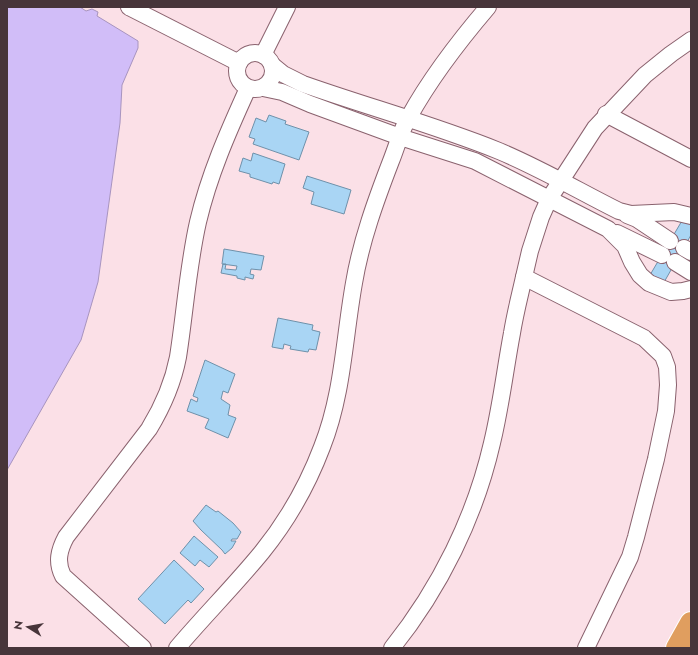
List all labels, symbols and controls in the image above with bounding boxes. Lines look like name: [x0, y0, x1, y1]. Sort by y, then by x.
north arrow: [8, 607, 48, 647]
text: N: [9, 619, 27, 631]

